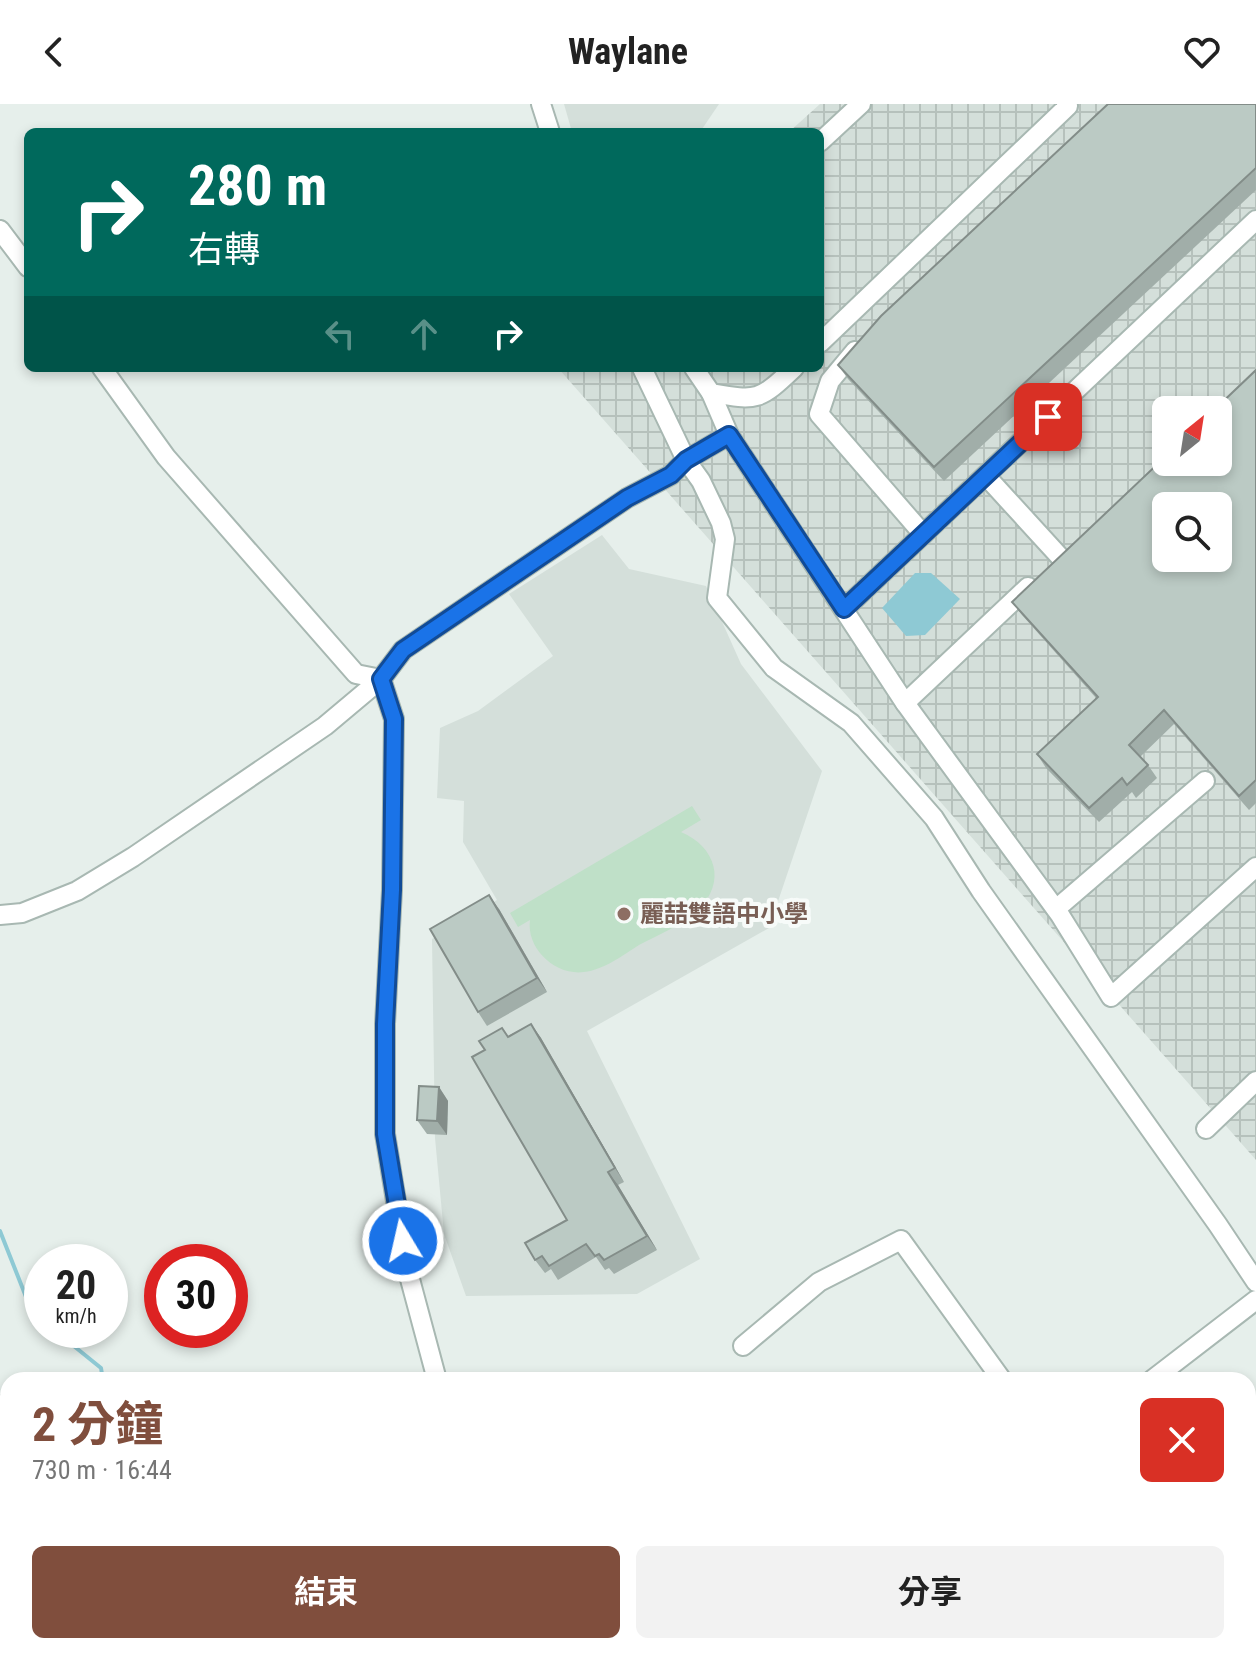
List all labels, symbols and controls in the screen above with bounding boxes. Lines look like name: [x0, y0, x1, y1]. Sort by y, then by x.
icon: back: [32, 30, 76, 74]
icon: heart: [1180, 30, 1224, 74]
text: Waylane: [568, 31, 688, 73]
text: 280 m: [188, 153, 327, 219]
icon: right: [56, 160, 160, 264]
text: 右轉: [188, 229, 260, 271]
icon: left: [318, 312, 362, 356]
icon: ahead: [402, 312, 446, 356]
icon: right: [486, 312, 530, 356]
pin: [1014, 383, 1082, 451]
icon: arrive: [1026, 395, 1070, 439]
north arrow: [1152, 396, 1232, 476]
map controls: [1152, 396, 1232, 572]
button: search: [1152, 492, 1232, 572]
place label: 麗喆雙語中小學: [640, 900, 808, 928]
marker: 麗喆雙語中小學: [615, 905, 633, 923]
position arrow: [361, 1199, 445, 1283]
speed limit sign: 30: [144, 1244, 248, 1348]
text: 20: [56, 1262, 96, 1309]
text: km/h: [55, 1304, 97, 1328]
text: 2 分鐘: [32, 1396, 163, 1453]
button: close: [1140, 1398, 1224, 1482]
text: 730 m · 16:44: [32, 1455, 172, 1485]
button: 結束: [32, 1546, 620, 1638]
button: 分享: [636, 1546, 1224, 1638]

